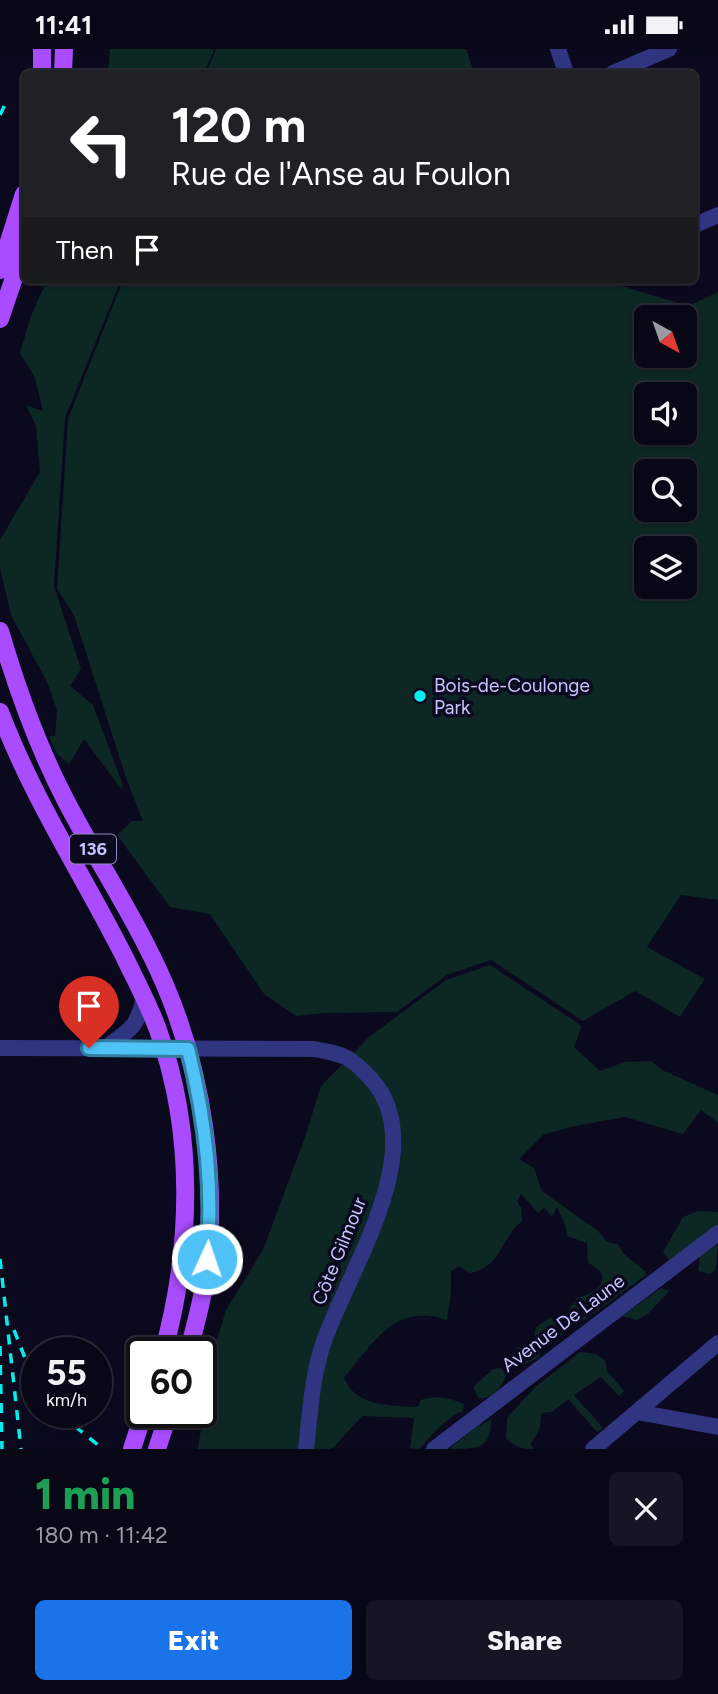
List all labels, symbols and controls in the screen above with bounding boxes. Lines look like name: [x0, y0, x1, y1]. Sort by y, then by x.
text: 11:41: [35, 9, 92, 41]
text: 120 m: [171, 95, 306, 154]
icon: left: [56, 98, 147, 189]
text: Rue de l'Anse au Foulon: [171, 155, 511, 193]
icon: arrive: [128, 231, 166, 269]
text: Then: [56, 234, 114, 266]
north arrow: [634, 305, 696, 367]
map controls: [634, 305, 697, 599]
button: sound: [634, 382, 697, 445]
button: search: [634, 459, 697, 522]
button: layers: [634, 536, 697, 599]
place label: Bois-de-Coulonge Park: [434, 674, 590, 719]
marker: Bois-de-Coulonge Park: [412, 688, 428, 704]
road number: 136: [70, 835, 116, 863]
pin: [59, 976, 119, 1048]
icon: arrive: [70, 987, 108, 1025]
street label: Côte Gilmour: [307, 1193, 371, 1308]
position arrow: [170, 1222, 244, 1296]
street label: Avenue De Laune: [497, 1269, 629, 1377]
speed limit sign: 60: [126, 1337, 217, 1428]
text: 55: [46, 1352, 87, 1394]
text: km/h: [46, 1389, 87, 1411]
text: 1 min: [35, 1469, 135, 1520]
button: close: [609, 1472, 683, 1546]
text: 180 m · 11:42: [35, 1521, 168, 1549]
button: Exit: [35, 1600, 352, 1680]
button: Share: [366, 1600, 683, 1680]

